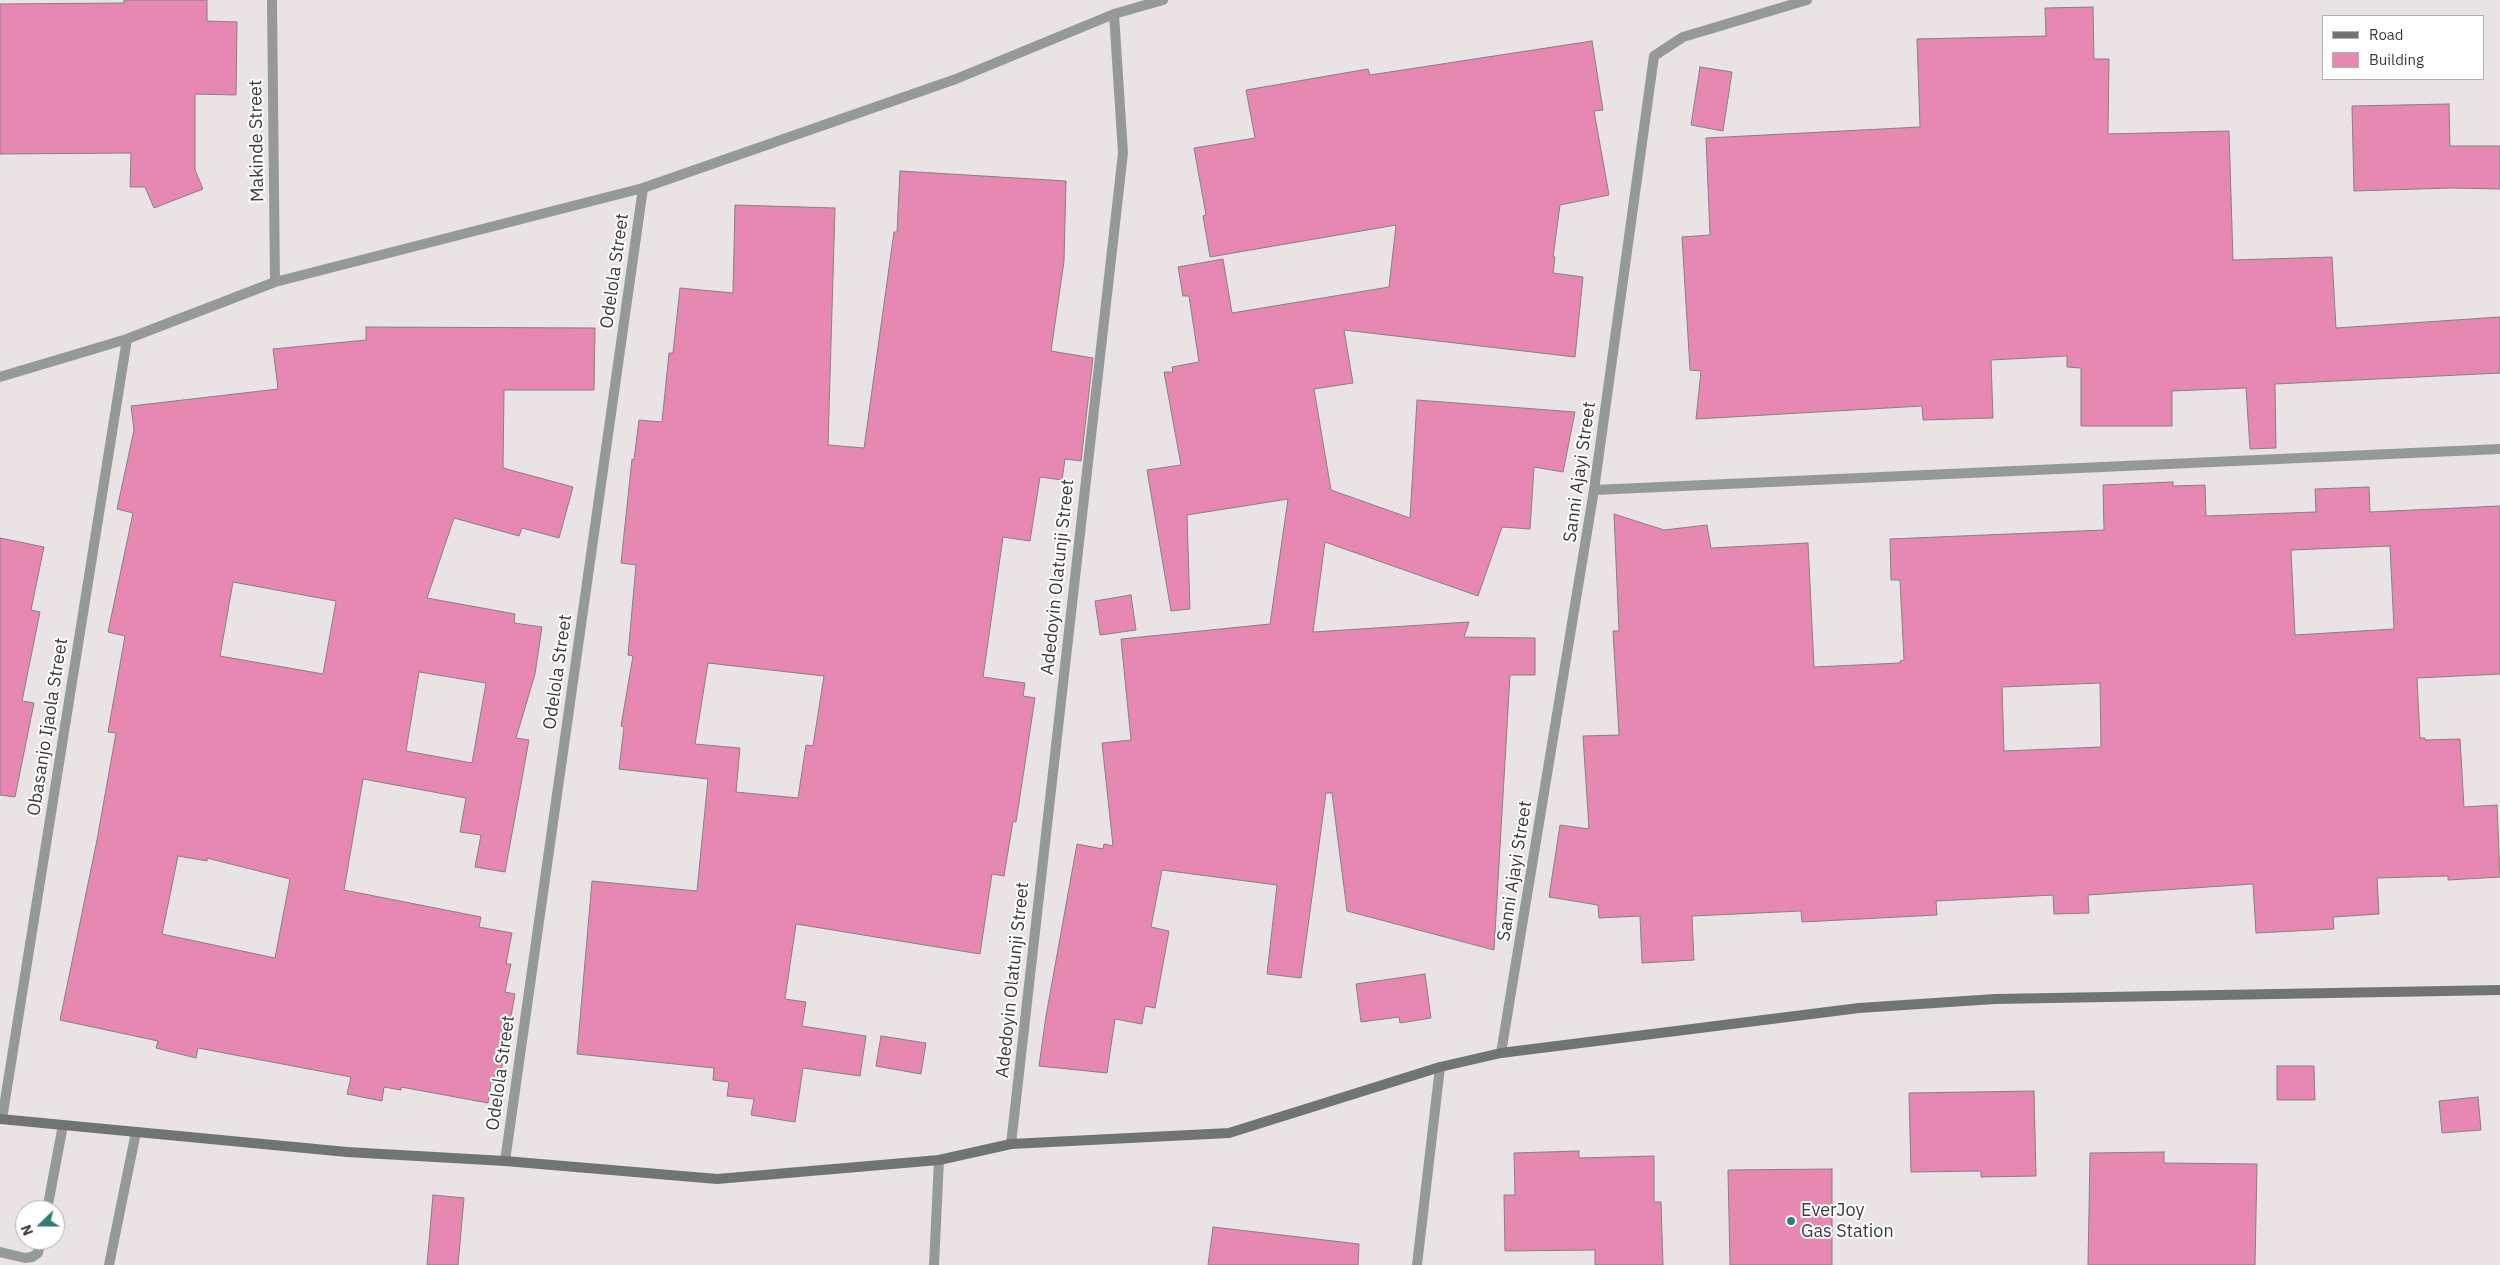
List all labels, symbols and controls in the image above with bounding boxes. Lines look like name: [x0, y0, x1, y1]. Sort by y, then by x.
legend: [2322, 15, 2485, 80]
text: Road: [2369, 25, 2404, 44]
text: Building: [2369, 50, 2424, 69]
street label: Makinde Street: [245, 80, 269, 202]
street label: Odelola Street: [596, 212, 634, 330]
street label: Sanni Ajayi Street: [1559, 400, 1601, 544]
street label: Adedoyin Olatunji Street: [1037, 478, 1079, 676]
street label: Odelola Street: [539, 613, 577, 731]
street label: Obasanjo Ijaola Street: [23, 637, 73, 817]
street label: Sanni Ajayi Street: [1493, 799, 1537, 943]
street label: Adedoyin Olatunji Street: [992, 881, 1034, 1079]
street label: Odelola Street: [482, 1014, 520, 1132]
north arrow: [15, 1200, 65, 1250]
place label: EverJoy Gas Station: [1801, 1200, 1894, 1242]
marker: EverJoy Gas Station: [1785, 1215, 1797, 1227]
text: N: [17, 1222, 37, 1238]

